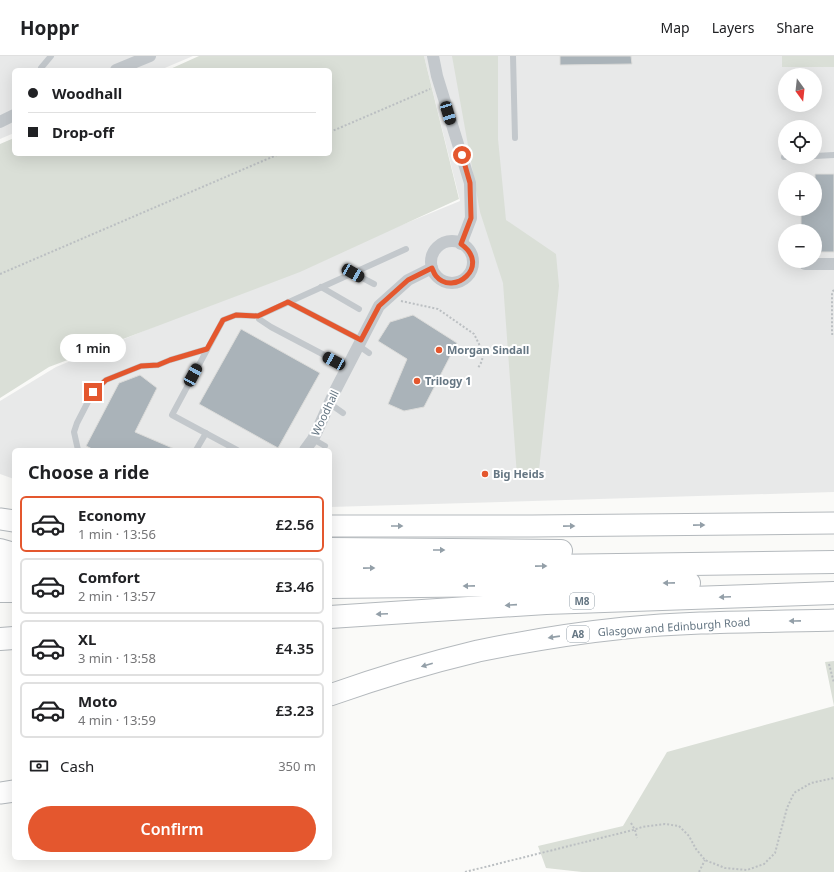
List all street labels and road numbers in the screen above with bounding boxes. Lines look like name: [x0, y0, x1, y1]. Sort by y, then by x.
street label: Woodhall: [307, 388, 342, 438]
road number: M8: [570, 593, 594, 609]
street label: Glasgow and Edinburgh Road: [597, 614, 751, 639]
road number: A8: [567, 626, 589, 642]

